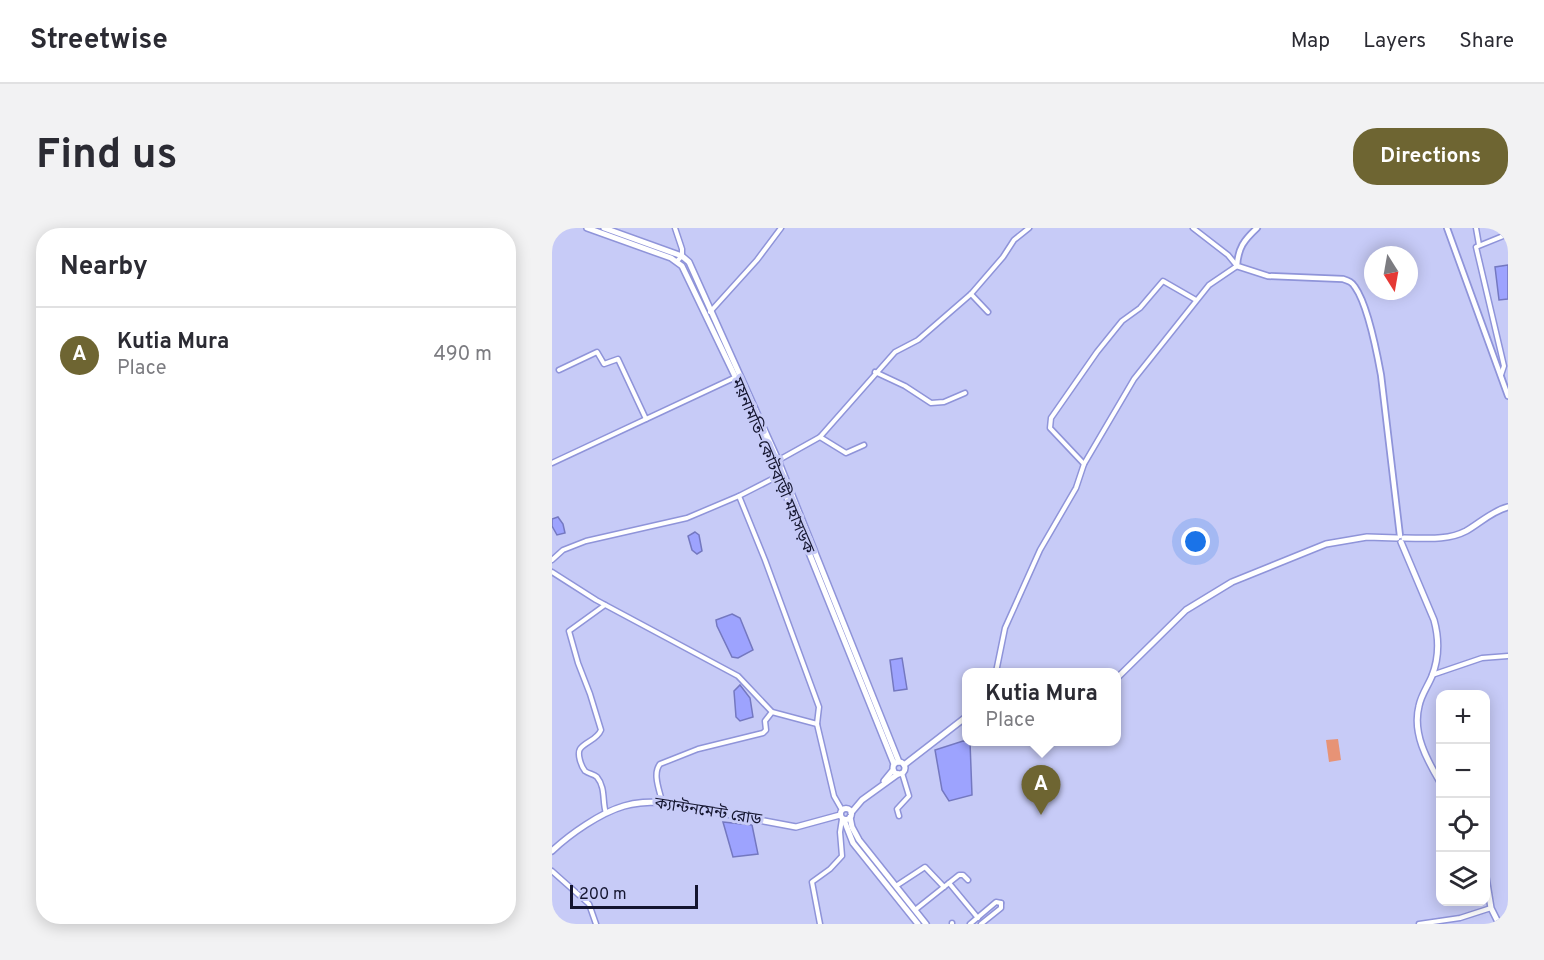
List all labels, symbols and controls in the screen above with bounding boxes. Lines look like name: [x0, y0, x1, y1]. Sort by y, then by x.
text: Streetwise: [30, 23, 168, 59]
text: Map: [1291, 28, 1330, 55]
text: Layers: [1363, 28, 1426, 55]
text: Share: [1459, 28, 1514, 55]
button: Directions: [1353, 128, 1508, 185]
text: Find us: [36, 130, 177, 183]
north arrow: [1364, 246, 1418, 300]
text: Nearby: [60, 251, 148, 284]
text: Kutia Mura: [117, 329, 229, 356]
text: A: [72, 342, 87, 368]
text: 490 m: [434, 342, 492, 368]
text: Place: [117, 356, 167, 382]
street label: ময়নামতি–কোটবাড়ী মহাসড়ক: [725, 374, 819, 558]
your location: [1181, 527, 1210, 556]
popup: [962, 668, 1121, 746]
text: Kutia Mura: [985, 681, 1098, 708]
map controls: [1436, 690, 1490, 906]
button: +: [1436, 690, 1490, 744]
text: Place: [985, 708, 1035, 734]
button: −: [1436, 744, 1490, 798]
pin: A: [1022, 766, 1060, 815]
street label: ক্যান্টনমেন্ট রোড: [652, 793, 764, 830]
button: locate: [1436, 798, 1490, 852]
button: layers: [1436, 852, 1490, 906]
scale bar: [570, 882, 698, 910]
text: 200 m: [579, 885, 627, 905]

